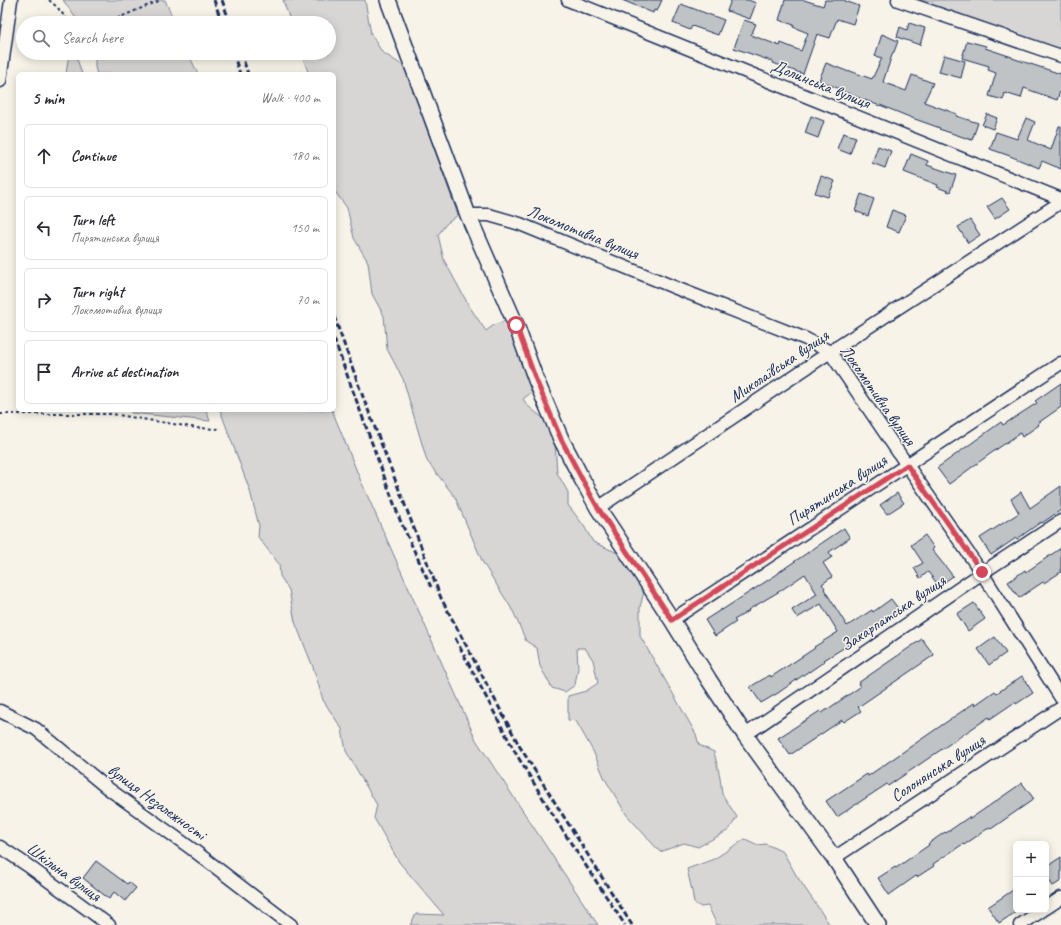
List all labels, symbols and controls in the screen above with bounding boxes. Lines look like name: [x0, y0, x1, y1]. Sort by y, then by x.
search box: [16, 16, 336, 60]
icon: search: [30, 27, 52, 49]
text: Search here: [62, 29, 123, 48]
street label: Долинська вулиця: [769, 55, 874, 114]
text: 5 min: [32, 88, 64, 109]
text: Walk · 400 m: [261, 90, 320, 106]
icon: ahead: [33, 145, 55, 167]
text: Continue: [71, 147, 116, 166]
text: 180 m: [291, 148, 319, 164]
street label: Локомотивна вулиця: [524, 200, 643, 264]
text: Turn left: [71, 211, 114, 230]
icon: left: [33, 217, 55, 239]
text: 150 m: [291, 220, 319, 236]
text: Пирятинська вулиця: [71, 230, 159, 246]
text: Turn right: [71, 283, 124, 302]
icon: right: [33, 289, 55, 311]
text: 70 m: [297, 292, 319, 308]
text: Локомотивна вулиця: [71, 302, 161, 318]
route start: [507, 316, 525, 334]
street label: Миколаївська вулиця: [725, 325, 833, 407]
street label: Локомотивна вулиця: [836, 341, 921, 451]
icon: arrive: [33, 361, 55, 383]
text: Arrive at destination: [71, 363, 178, 382]
street label: Пирятинська вулиця: [783, 449, 892, 530]
route end: [973, 563, 991, 581]
street label: Закарпатська вулиця: [836, 570, 950, 656]
street label: Солонянська вулиця: [887, 729, 990, 806]
street label: вулиця Незалежності: [103, 759, 212, 847]
street label: Шкільна вулиця: [22, 838, 106, 907]
map controls: [1013, 841, 1049, 913]
button: +: [1013, 841, 1049, 877]
button: −: [1013, 877, 1049, 913]

